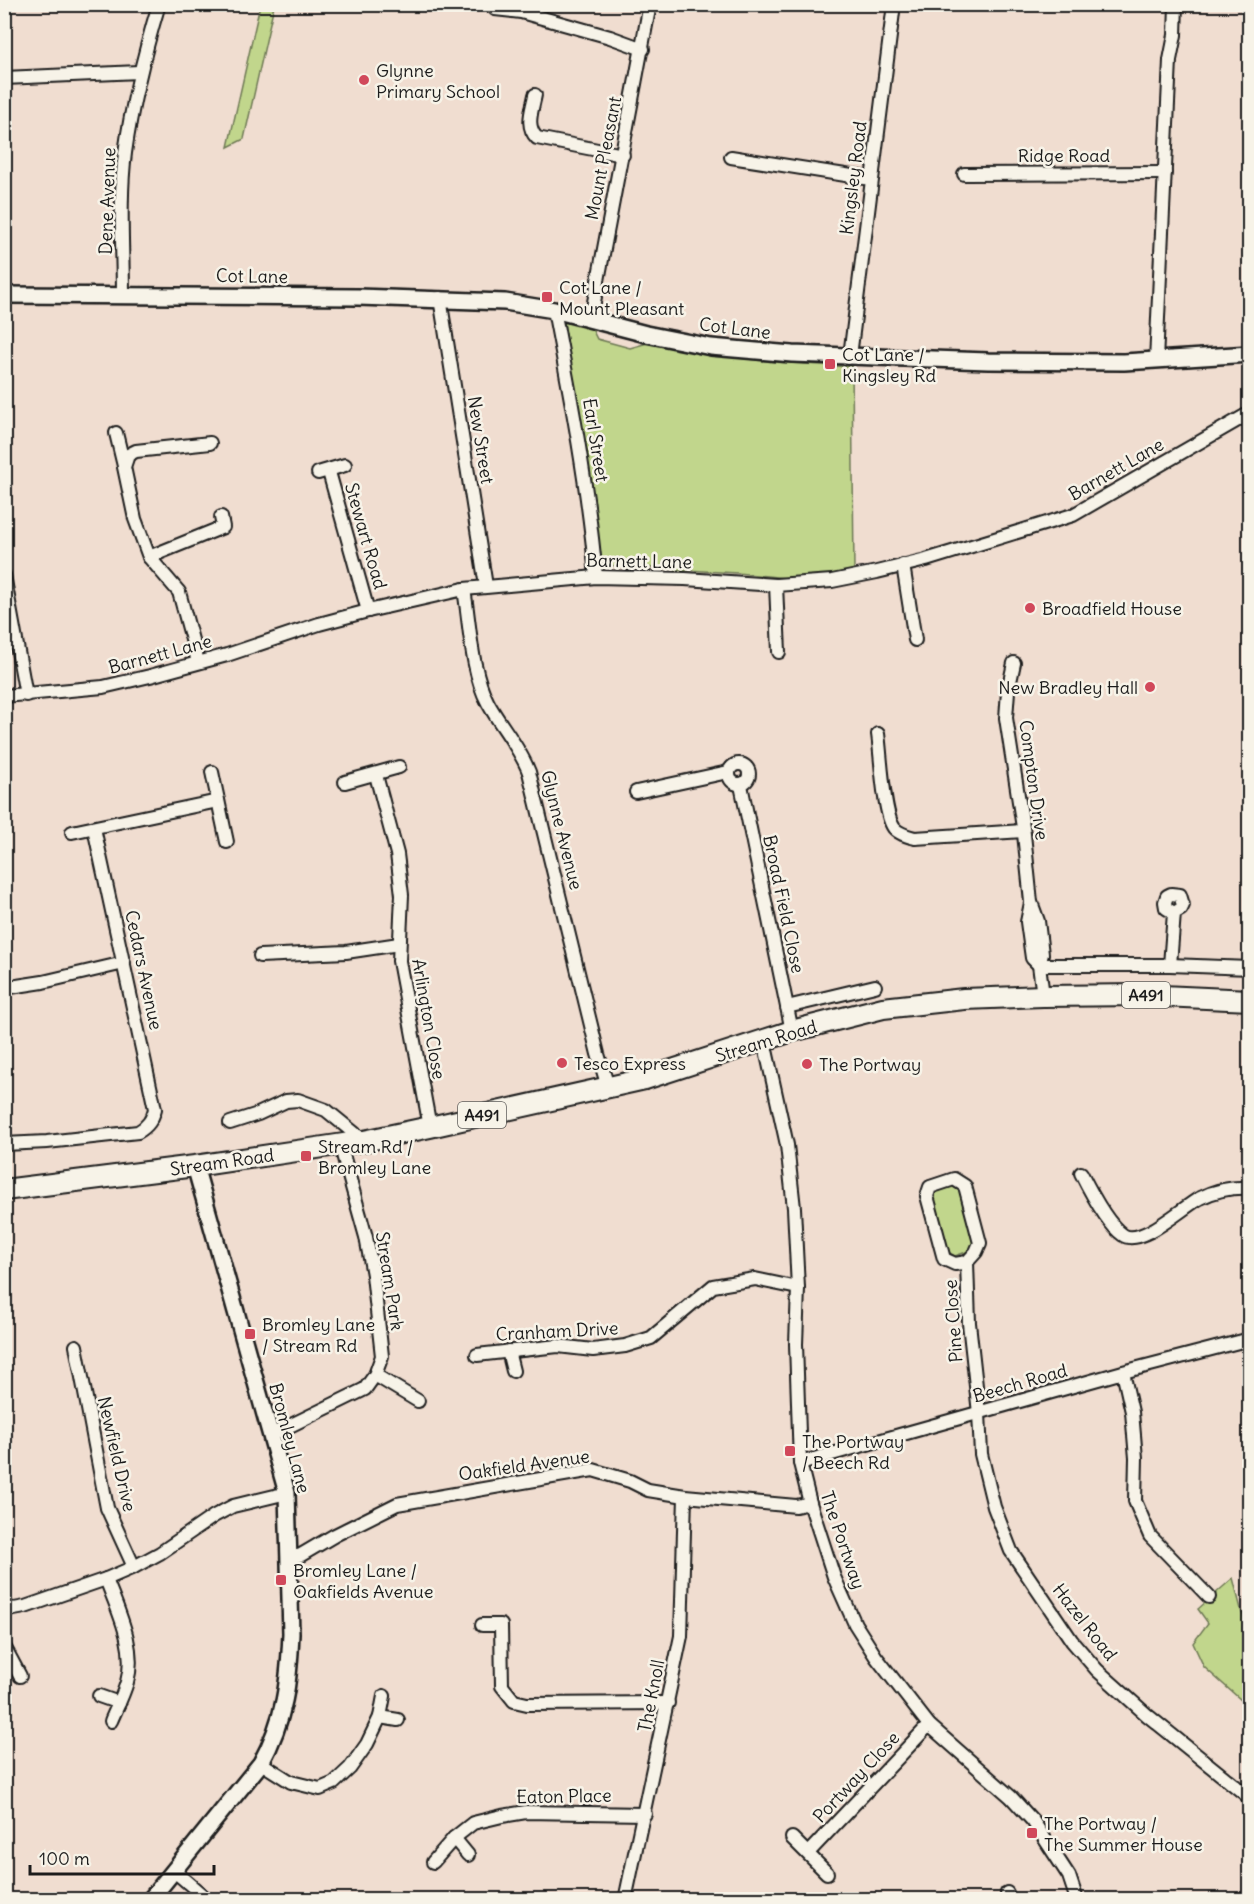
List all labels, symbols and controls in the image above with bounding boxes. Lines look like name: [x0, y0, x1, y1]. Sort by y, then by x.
place label: Glynne Primary School: [376, 59, 500, 103]
marker: Glynne Primary School: [357, 73, 371, 87]
street label: Mount Pleasant: [580, 94, 626, 222]
street label: Kingsley Road: [835, 119, 871, 236]
street label: Ridge Road: [1018, 144, 1111, 167]
street label: Dene Avenue: [94, 147, 120, 255]
street label: Cot Lane: [216, 264, 288, 288]
place label: Cot Lane / Mount Pleasant: [559, 276, 684, 320]
marker: Cot Lane / Mount Pleasant: [540, 290, 554, 304]
street label: Cot Lane: [698, 312, 772, 344]
place label: Cot Lane / Kingsley Rd: [842, 343, 936, 387]
marker: Cot Lane / Kingsley Rd: [823, 357, 837, 371]
street label: New Street: [463, 395, 499, 485]
street label: Earl Street: [578, 397, 614, 483]
street label: Barnett Lane: [1064, 433, 1168, 505]
street label: Stewart Road: [340, 480, 392, 592]
street label: Barnett Lane: [586, 549, 692, 573]
place label: Broadfield House: [1042, 597, 1182, 620]
marker: Broadfield House: [1023, 601, 1037, 615]
street label: Barnett Lane: [106, 629, 214, 679]
place label: New Bradley Hall: [998, 676, 1138, 699]
marker: New Bradley Hall: [1143, 680, 1157, 694]
street label: Compton Drive: [1014, 718, 1054, 842]
street label: Glynne Avenue: [536, 768, 588, 892]
street label: Broad Field Close: [758, 833, 810, 975]
street label: Cedars Avenue: [120, 908, 168, 1032]
street label: Arlington Close: [407, 957, 451, 1081]
road number: A491: [1122, 982, 1170, 1008]
street label: Stream Road: [713, 1015, 820, 1067]
place label: Tesco Express: [574, 1052, 686, 1075]
place label: The Portway: [819, 1053, 921, 1076]
marker: Tesco Express: [555, 1056, 569, 1070]
marker: The Portway: [800, 1057, 814, 1071]
road number: A491: [458, 1102, 506, 1128]
place label: Stream Rd / Bromley Lane: [318, 1135, 431, 1179]
street label: Stream Road: [168, 1143, 276, 1181]
marker: Stream Rd / Bromley Lane: [299, 1149, 313, 1163]
street label: Stream Park: [371, 1230, 409, 1332]
street label: Pine Close: [939, 1279, 967, 1363]
place label: Bromley Lane / Stream Rd: [262, 1313, 375, 1357]
street label: Cranham Drive: [495, 1316, 619, 1346]
marker: Bromley Lane / Stream Rd: [243, 1327, 257, 1341]
street label: Beech Road: [970, 1358, 1070, 1407]
street label: Bromley Lane: [264, 1380, 316, 1496]
street label: Newfield Drive: [93, 1394, 141, 1514]
place label: The Portway / Beech Rd: [802, 1430, 904, 1474]
street label: Oakfield Avenue: [457, 1444, 591, 1486]
marker: The Portway / Beech Rd: [783, 1444, 797, 1458]
street label: The Portway: [815, 1488, 871, 1592]
place label: Bromley Lane / Oakfields Avenue: [293, 1559, 433, 1603]
marker: Bromley Lane / Oakfields Avenue: [274, 1573, 288, 1587]
street label: Hazel Road: [1048, 1579, 1123, 1666]
street label: The Knoll: [633, 1658, 669, 1734]
street label: Portway Close: [808, 1726, 904, 1828]
street label: Eaton Place: [516, 1784, 612, 1808]
place label: The Portway / The Summer House: [1044, 1812, 1203, 1856]
marker: The Portway / The Summer House: [1025, 1826, 1039, 1840]
scale bar: [30, 1838, 214, 1876]
text: 100 m: [39, 1847, 90, 1870]

